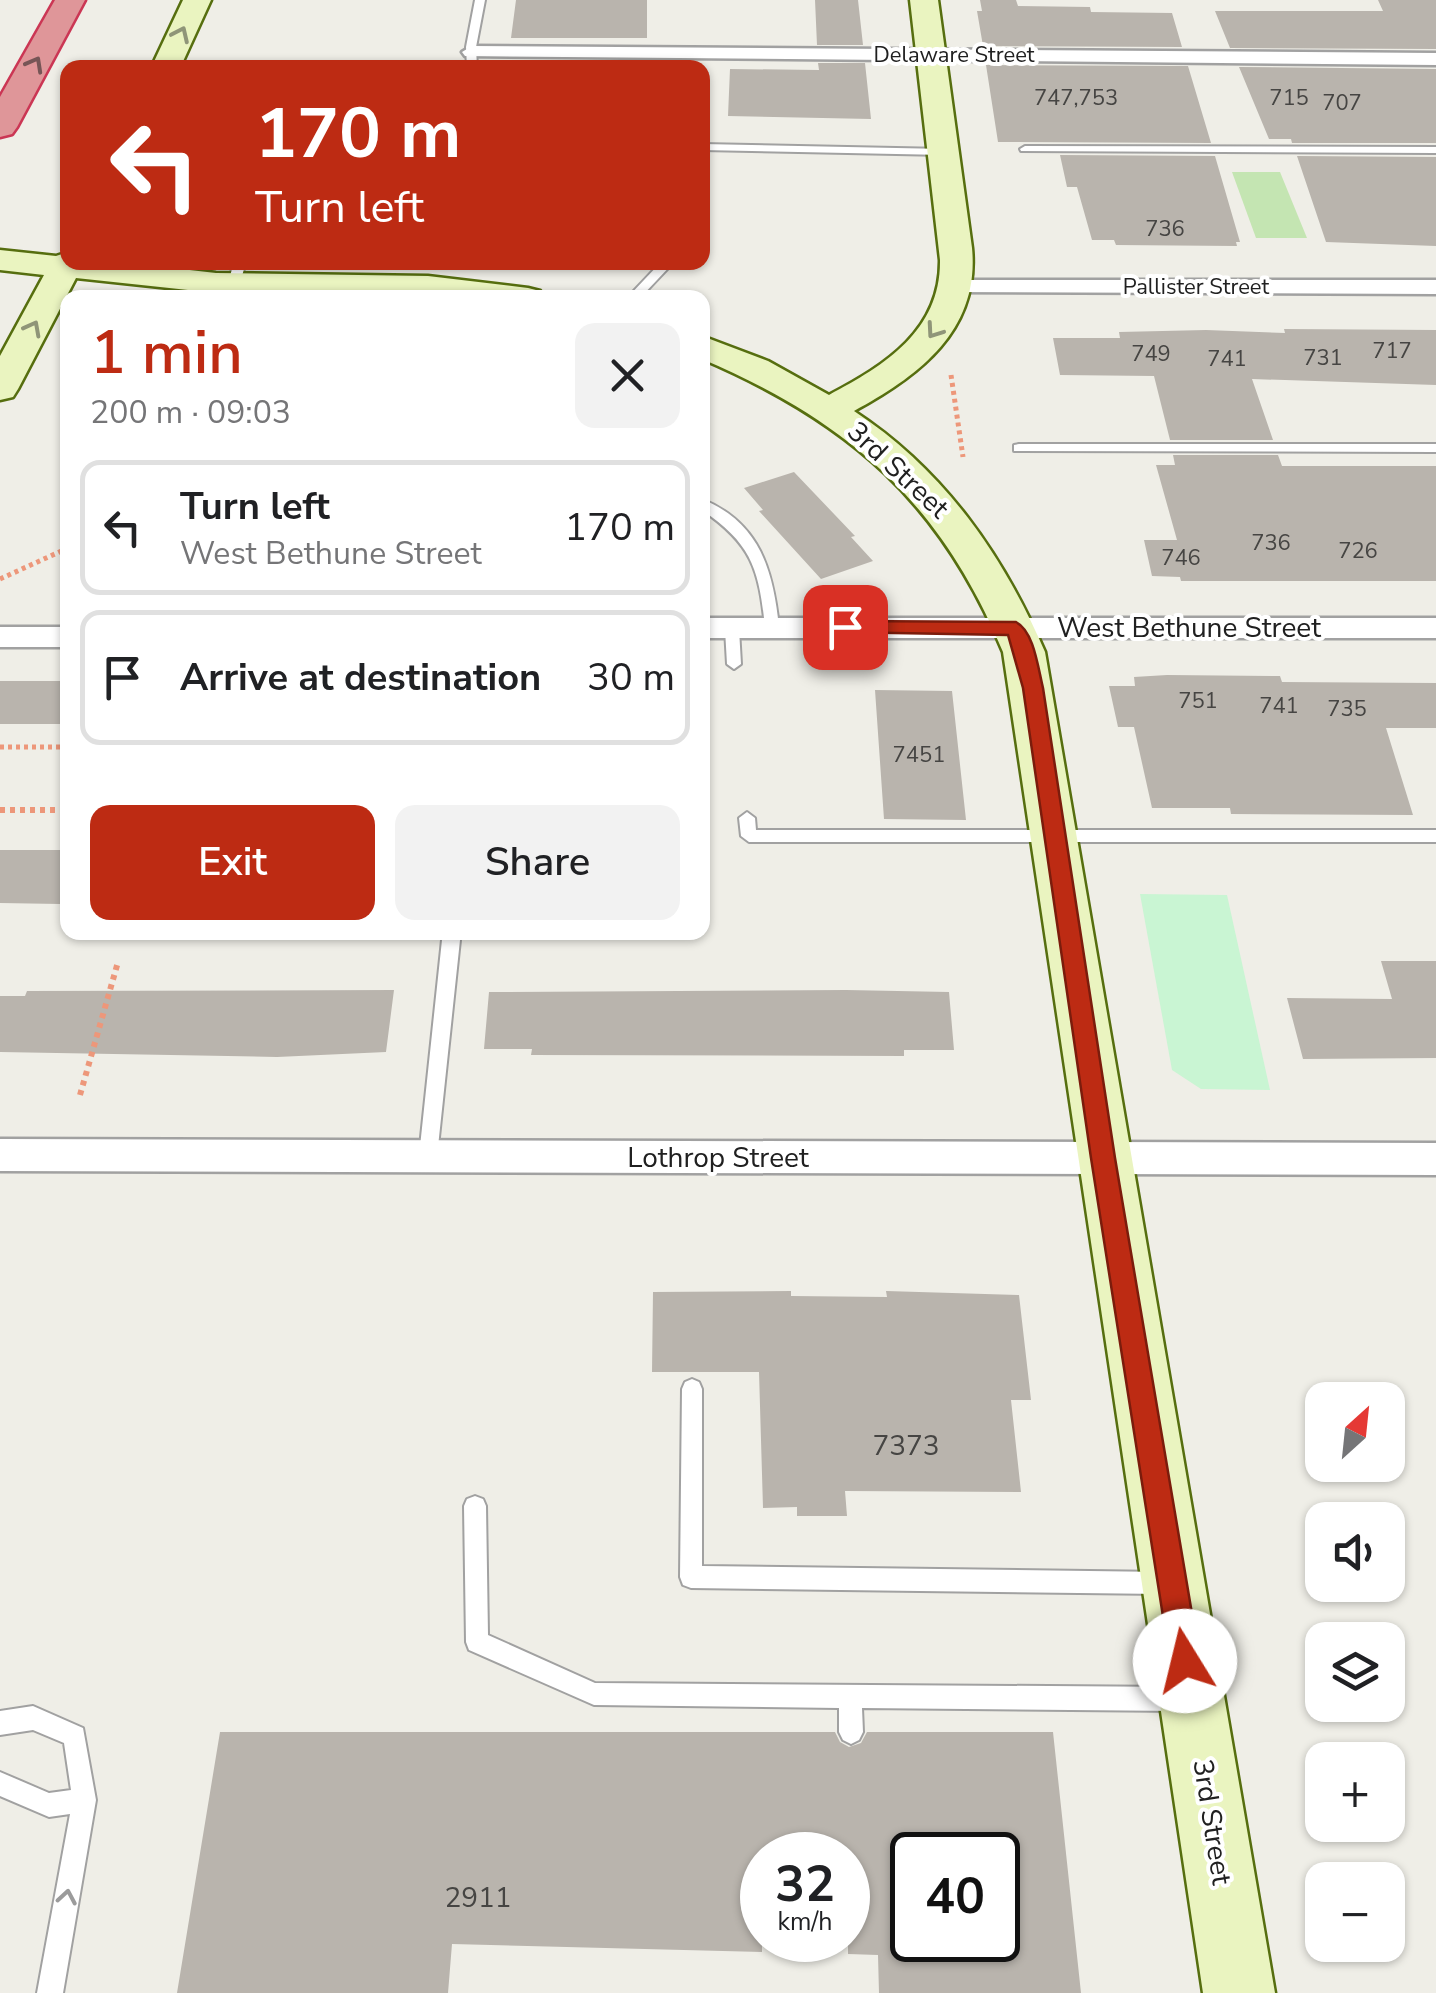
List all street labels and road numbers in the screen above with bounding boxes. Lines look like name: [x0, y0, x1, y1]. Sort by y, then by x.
street label: Delaware Street: [873, 40, 1035, 70]
street label: Pallister Street: [1123, 272, 1270, 302]
street label: 3rd Street: [839, 413, 957, 527]
street label: West Bethune Street: [1057, 609, 1321, 647]
street label: Lothrop Street: [627, 1139, 809, 1177]
street label: 3rd Street: [1183, 1757, 1241, 1888]

